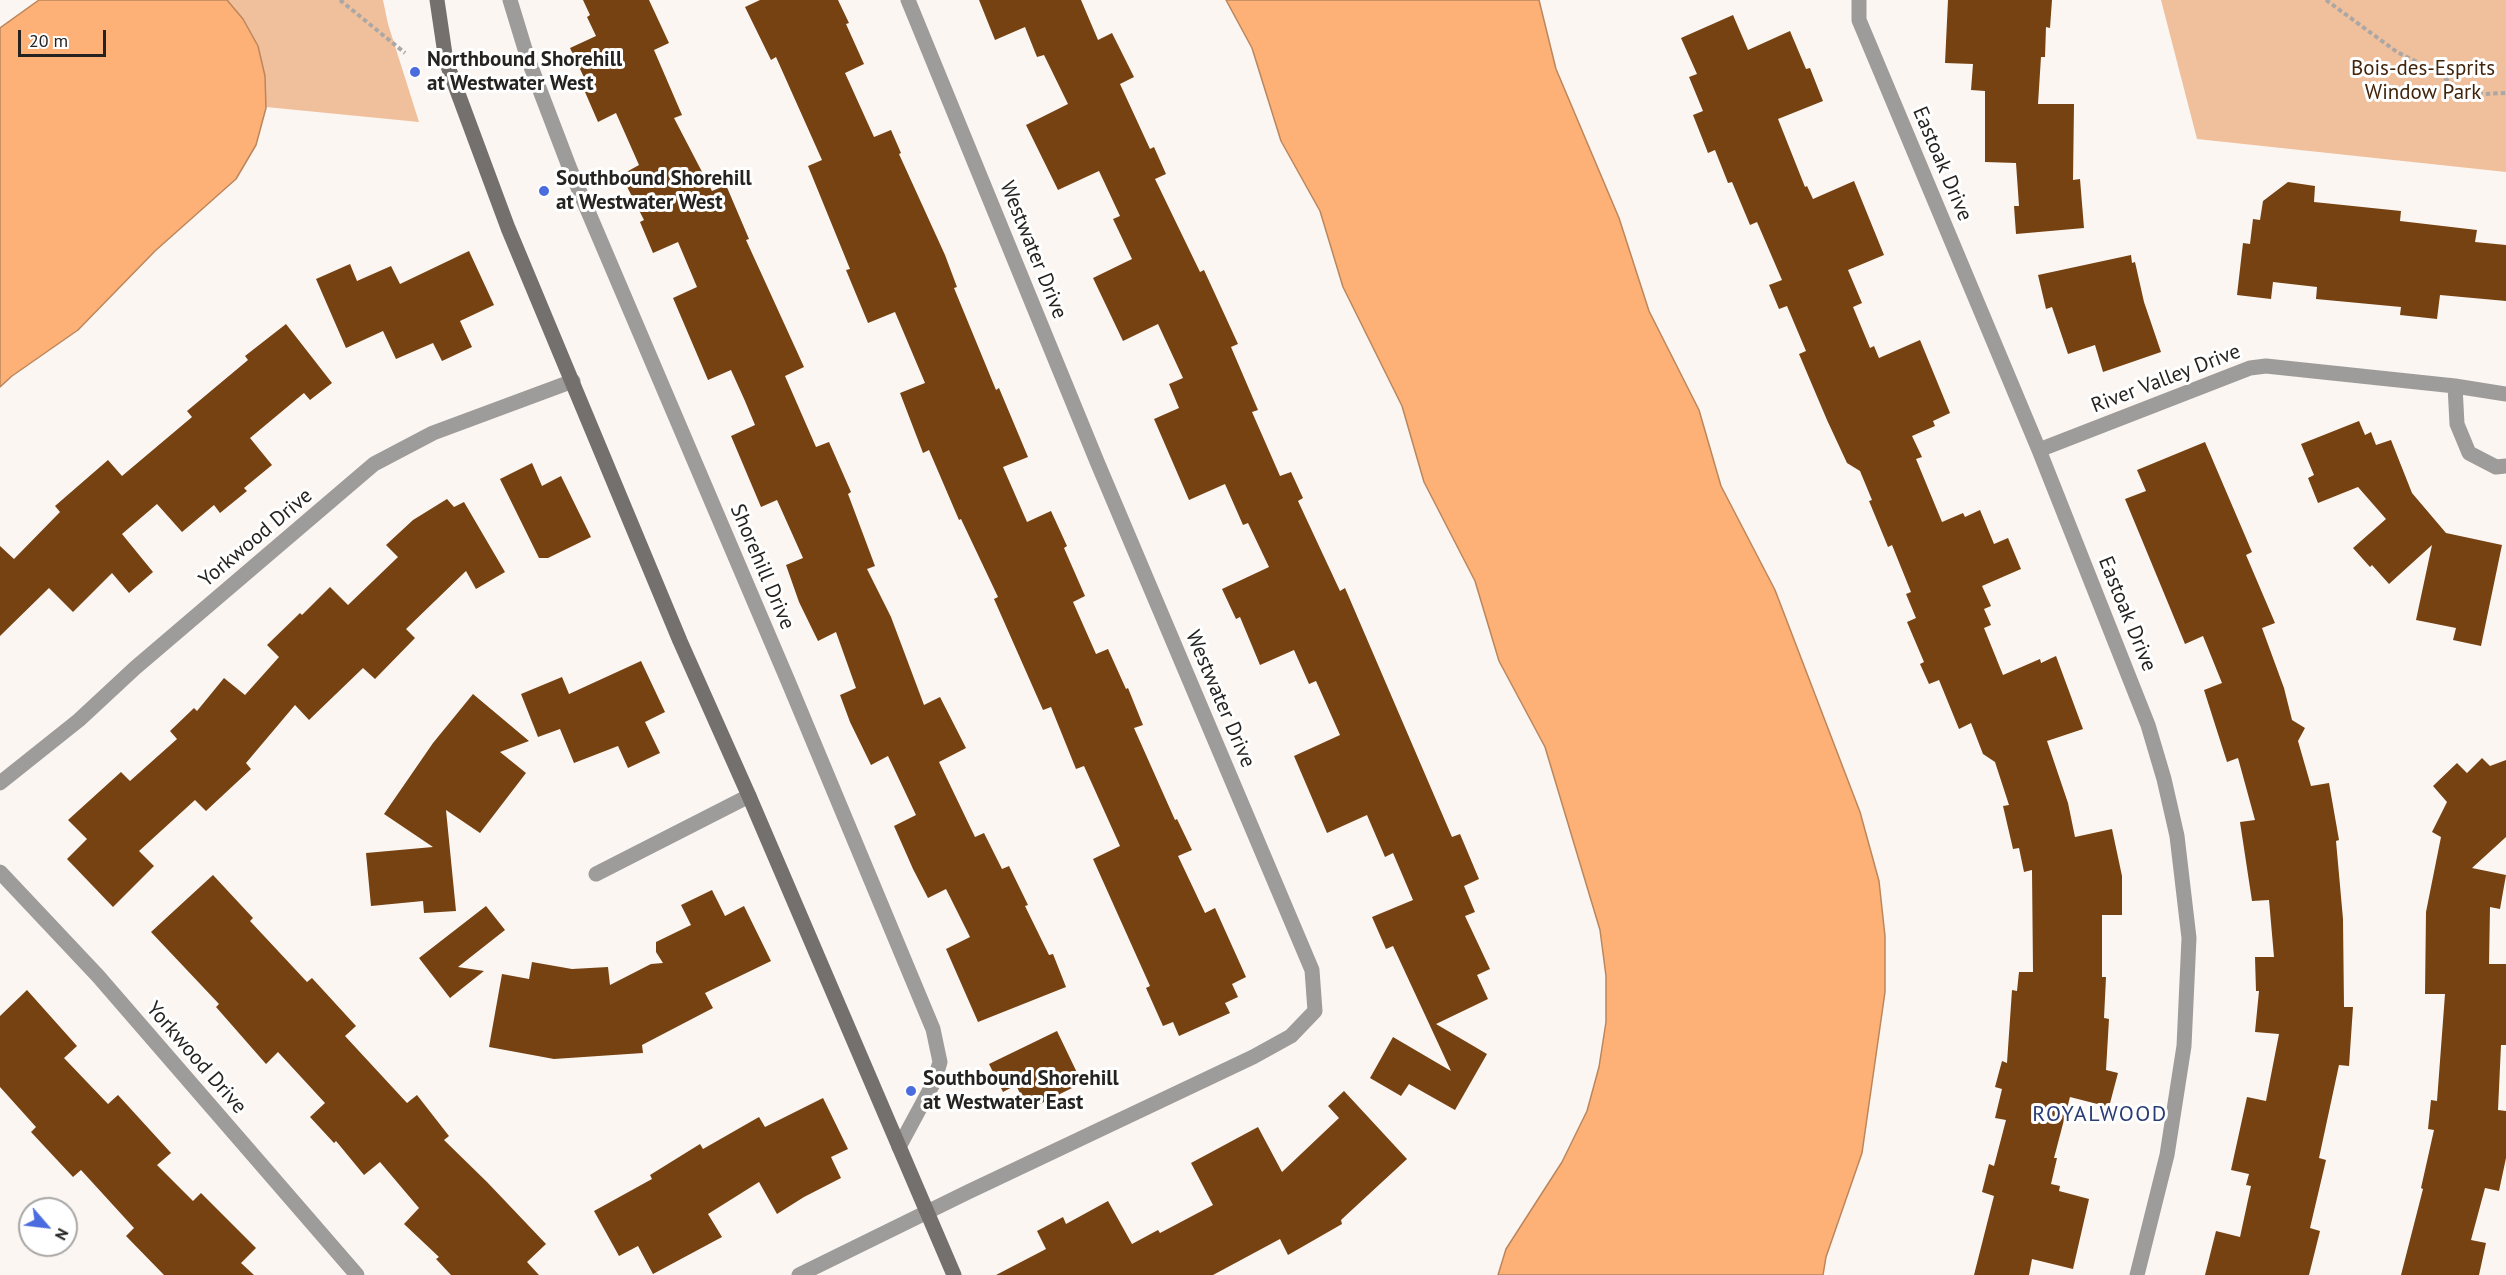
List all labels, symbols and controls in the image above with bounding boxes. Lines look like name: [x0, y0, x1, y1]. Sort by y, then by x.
scale bar: [21, 18, 110, 56]
text: 20 m: [29, 29, 68, 52]
place label: Northbound Shorehill at Westwater West: [427, 47, 622, 97]
park label: Bois-des-Esprits Window Park: [2351, 56, 2495, 106]
marker: Northbound Shorehill at Westwater West: [408, 65, 422, 79]
street label: Eastoak Drive: [1907, 103, 1977, 225]
place label: Southbound Shorehill at Westwater West: [556, 166, 752, 216]
street label: Westwater Drive: [994, 177, 1072, 323]
marker: Southbound Shorehill at Westwater West: [537, 184, 551, 198]
street label: River Valley Drive: [2088, 339, 2244, 419]
street label: Yorkwood Drive: [194, 483, 318, 593]
street label: Shorehill Drive: [724, 501, 800, 633]
street label: Eastoak Drive: [2093, 553, 2161, 675]
street label: Westwater Drive: [1180, 627, 1260, 771]
street label: Yorkwood Drive: [141, 997, 251, 1119]
place label: Southbound Shorehill at Westwater East: [923, 1066, 1119, 1116]
marker: Southbound Shorehill at Westwater East: [904, 1084, 918, 1098]
district label: ROYALWOOD: [2032, 1102, 2168, 1128]
north arrow: [18, 1197, 78, 1257]
text: N: [51, 1225, 73, 1244]

